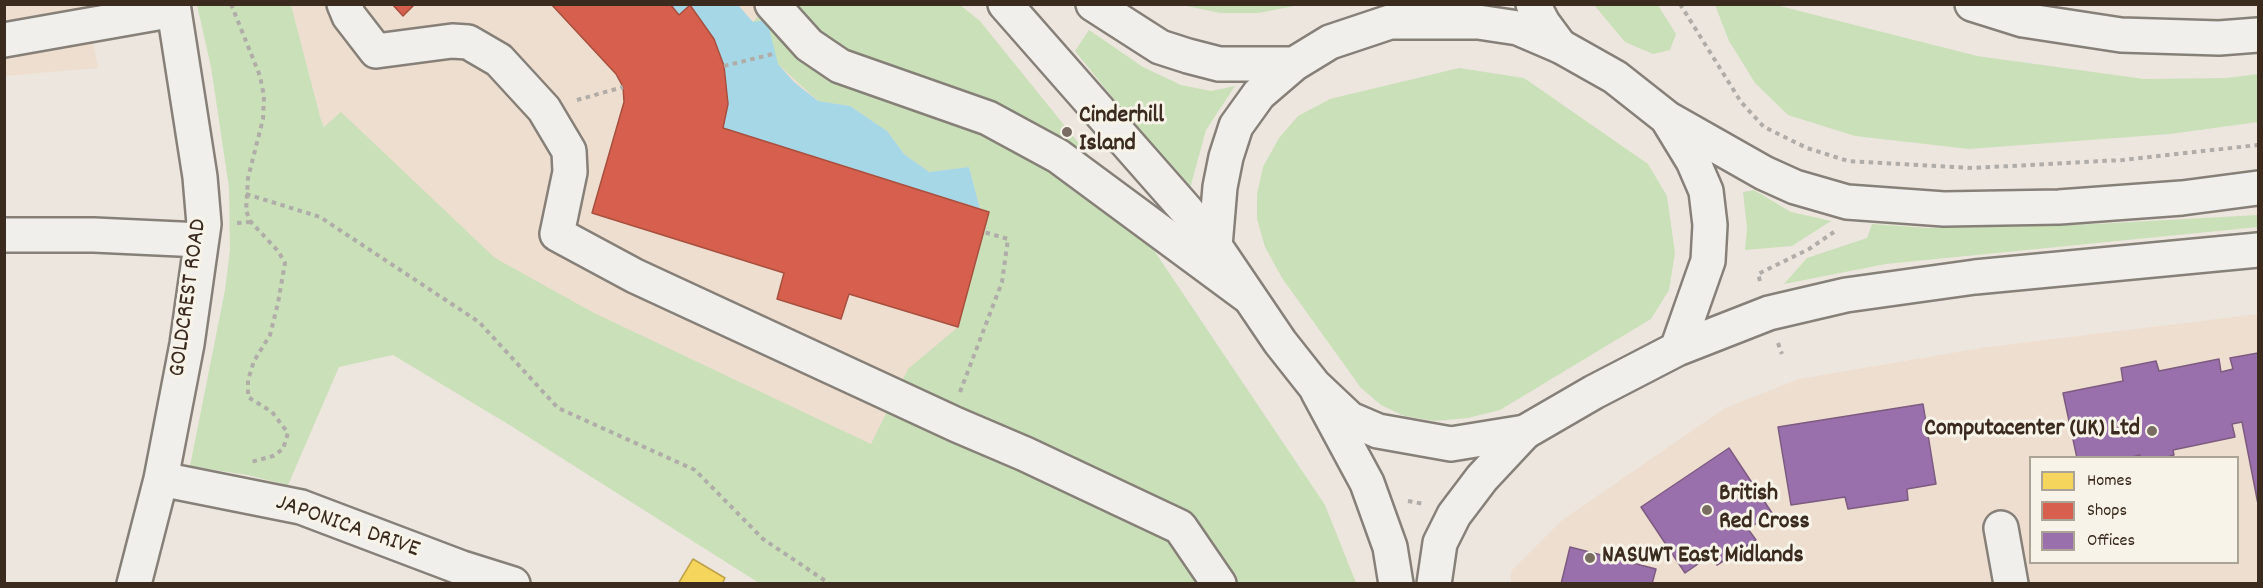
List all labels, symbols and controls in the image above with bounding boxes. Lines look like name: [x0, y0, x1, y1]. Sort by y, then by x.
place label: Cinderhill Island: [1079, 104, 1164, 160]
marker: Cinderhill Island: [1060, 125, 1074, 139]
street label: GOLDCREST ROAD: [165, 217, 215, 379]
place label: Computacenter (UK) Ltd: [1924, 417, 2140, 445]
marker: Computacenter (UK) Ltd: [2145, 424, 2159, 438]
legend: [2029, 456, 2239, 564]
text: Homes: [2087, 469, 2132, 494]
place label: British Red Cross: [1719, 482, 1810, 538]
street label: JAPONICA DRIVE: [271, 490, 423, 566]
text: Shops: [2087, 499, 2127, 524]
marker: British Red Cross: [1700, 503, 1714, 517]
text: Offices: [2087, 529, 2135, 554]
place label: NASUWT East Midlands: [1602, 544, 1804, 572]
marker: NASUWT East Midlands: [1583, 551, 1597, 565]

